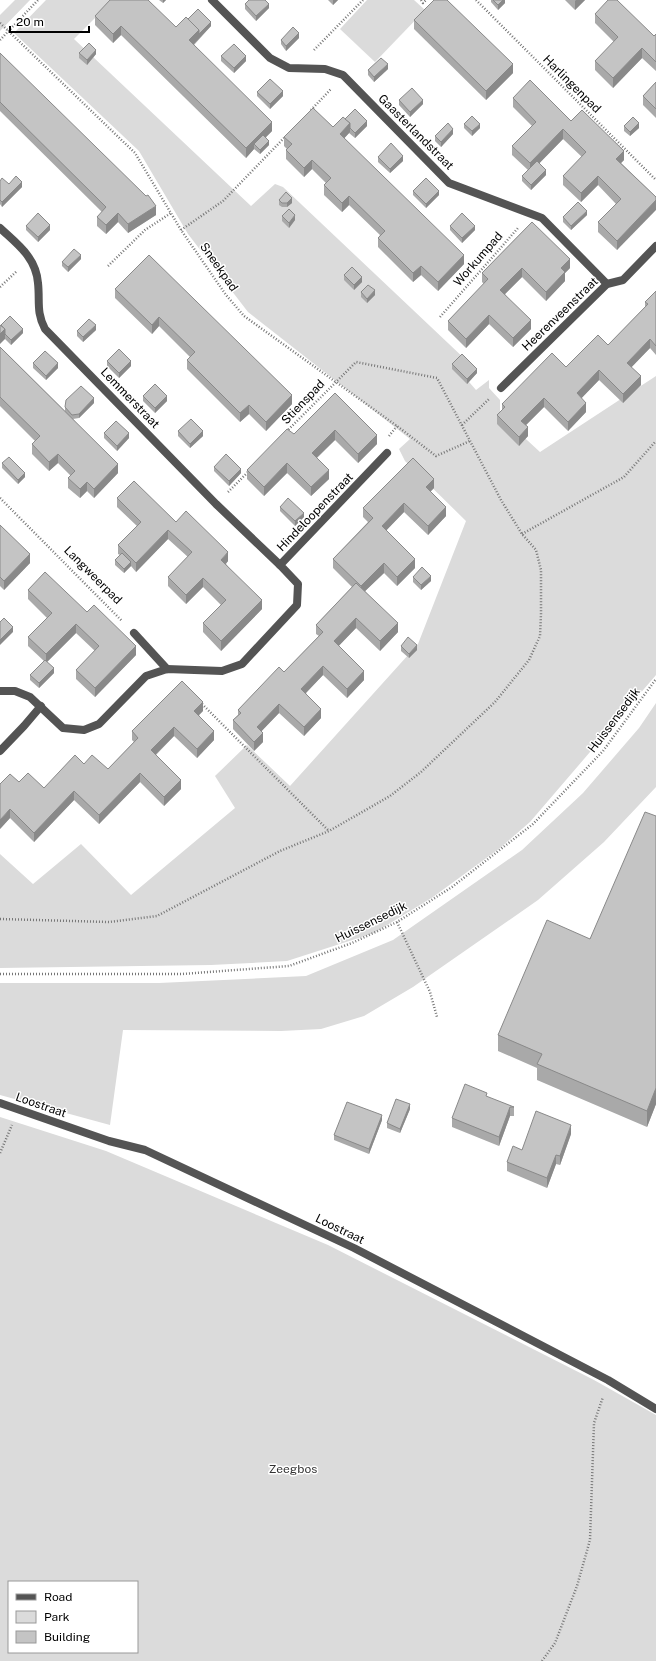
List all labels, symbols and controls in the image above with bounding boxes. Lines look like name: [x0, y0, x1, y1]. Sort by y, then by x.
scale bar: [10, 8, 89, 34]
text: 20 m: [16, 15, 44, 29]
street label: Harlingenpad: [540, 52, 604, 116]
street label: Gaasterlandstraat: [375, 91, 457, 173]
street label: Workumpad: [451, 229, 505, 289]
street label: Sneekpad: [197, 240, 241, 294]
street label: Heerenveenstraat: [519, 274, 601, 354]
street label: Lemmerstraat: [98, 365, 163, 431]
street label: Stienspad: [278, 377, 328, 427]
street label: Hindeloopenstraat: [274, 470, 356, 554]
street label: Langweerpad: [61, 543, 125, 607]
street label: Huissensedijk: [585, 684, 643, 755]
street label: Huissensedijk: [333, 898, 409, 945]
street label: Loostraat: [14, 1090, 69, 1120]
street label: Loostraat: [313, 1211, 367, 1247]
park label: Zeegbos: [269, 1462, 317, 1476]
legend: [8, 1581, 138, 1653]
text: Road: [44, 1590, 72, 1604]
text: Park: [44, 1610, 70, 1624]
text: Building: [44, 1630, 90, 1644]

